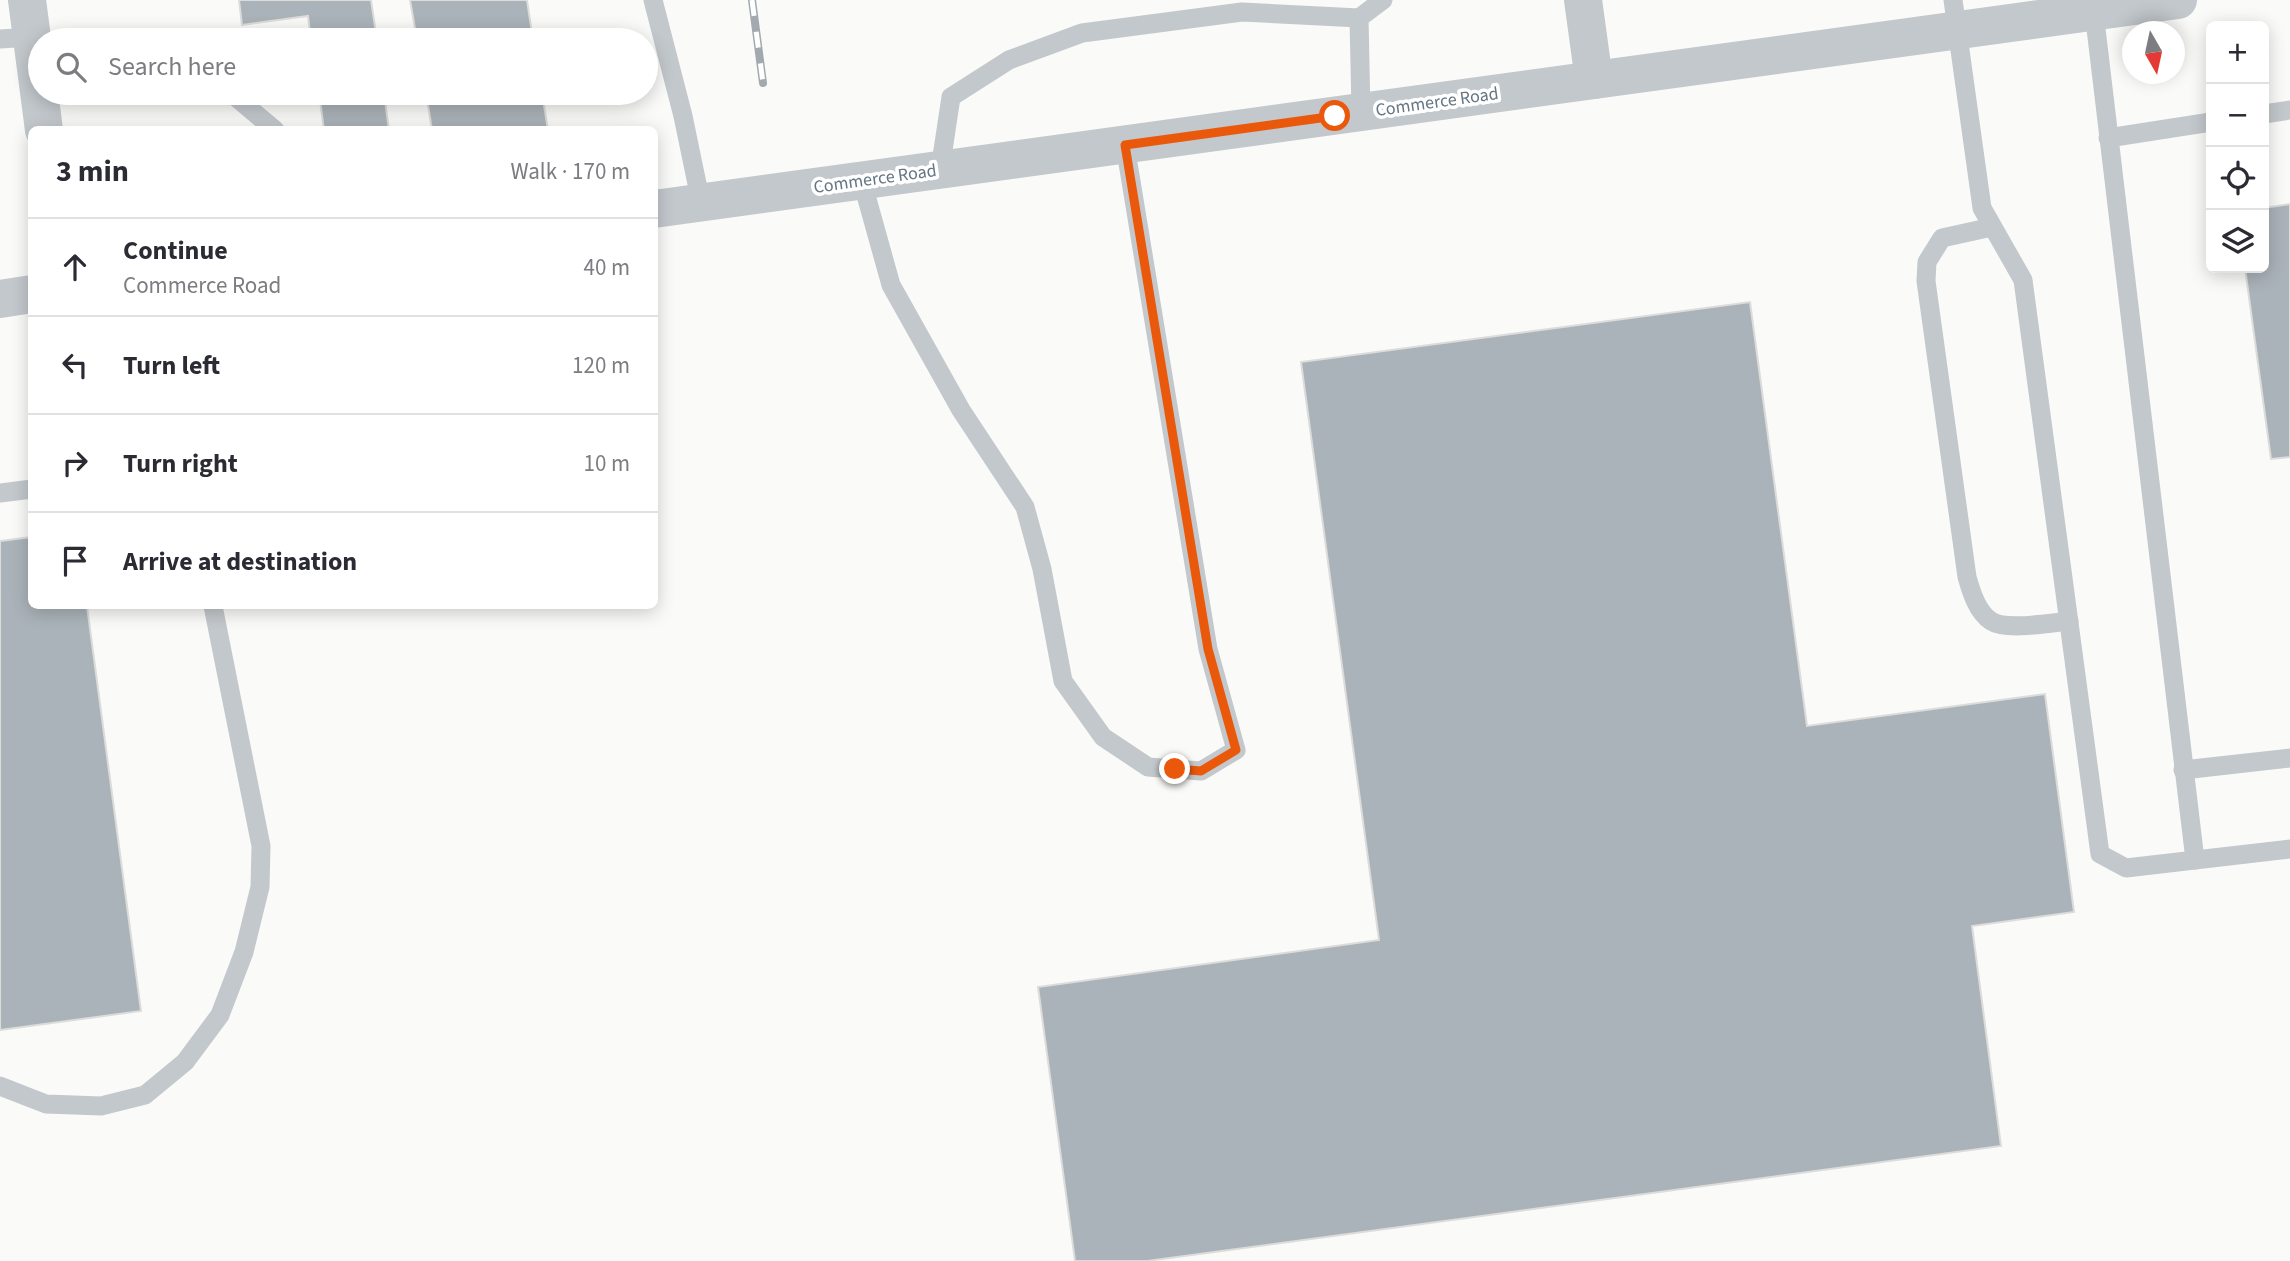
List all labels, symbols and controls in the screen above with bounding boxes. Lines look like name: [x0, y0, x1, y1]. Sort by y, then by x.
north arrow: [2122, 21, 2185, 84]
map controls: [2206, 21, 2269, 273]
button: +: [2206, 21, 2269, 84]
search box: [28, 28, 658, 105]
icon: search: [52, 48, 90, 86]
text: Search here: [108, 48, 236, 85]
street label: Commerce Road: [1374, 81, 1500, 123]
button: −: [2206, 84, 2269, 147]
route start: [1319, 100, 1350, 131]
button: locate: [2206, 147, 2269, 210]
text: 3 min: [56, 150, 129, 193]
text: Walk · 170 m: [511, 155, 630, 188]
street label: Commerce Road: [812, 158, 938, 200]
button: layers: [2206, 210, 2269, 273]
text: Continue: [123, 232, 228, 269]
icon: ahead: [56, 248, 94, 286]
text: 40 m: [583, 251, 630, 284]
text: Commerce Road: [123, 269, 281, 302]
icon: left: [56, 346, 94, 384]
text: Turn left: [123, 347, 220, 384]
text: 120 m: [572, 349, 630, 382]
icon: right: [56, 444, 94, 482]
text: Turn right: [123, 445, 238, 482]
text: 10 m: [583, 447, 630, 480]
icon: arrive: [56, 542, 94, 580]
text: Arrive at destination: [123, 543, 357, 580]
route end: [1159, 753, 1190, 784]

